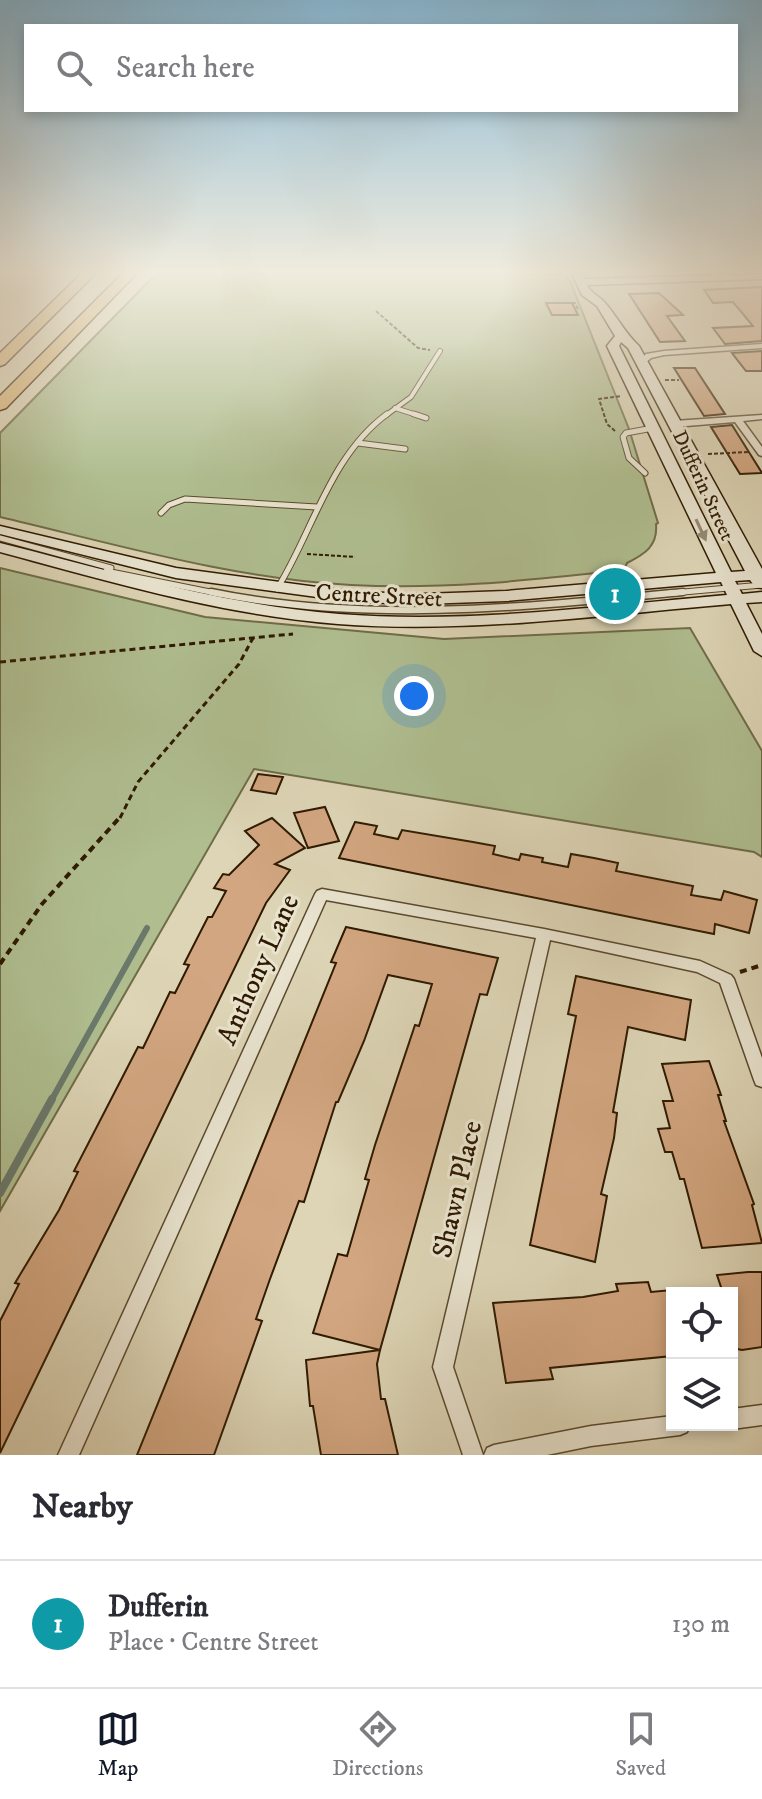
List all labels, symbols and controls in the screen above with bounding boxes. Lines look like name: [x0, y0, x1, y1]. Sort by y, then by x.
search box: [24, 24, 738, 112]
icon: search: [52, 46, 96, 90]
text: Search here: [116, 50, 255, 87]
street label: Dufferin Street: [666, 427, 739, 545]
one-way arrow: [694, 518, 708, 541]
pin: 1: [589, 564, 641, 624]
street label: Centre Street: [315, 578, 443, 614]
your location: [394, 676, 434, 716]
street label: Anthony Lane: [210, 889, 307, 1050]
street label: Shawn Place: [425, 1117, 490, 1261]
map controls: [666, 1287, 738, 1431]
button: locate: [666, 1287, 738, 1359]
button: layers: [666, 1359, 738, 1431]
text: Nearby: [32, 1486, 133, 1528]
text: Dufferin: [108, 1589, 209, 1626]
text: 1: [53, 1608, 63, 1641]
text: 130 m: [672, 1608, 730, 1641]
text: Place · Centre Street: [108, 1626, 319, 1659]
tab: Map: [96, 1707, 140, 1782]
tab: Directions: [332, 1707, 423, 1782]
tab: Saved: [615, 1707, 666, 1782]

